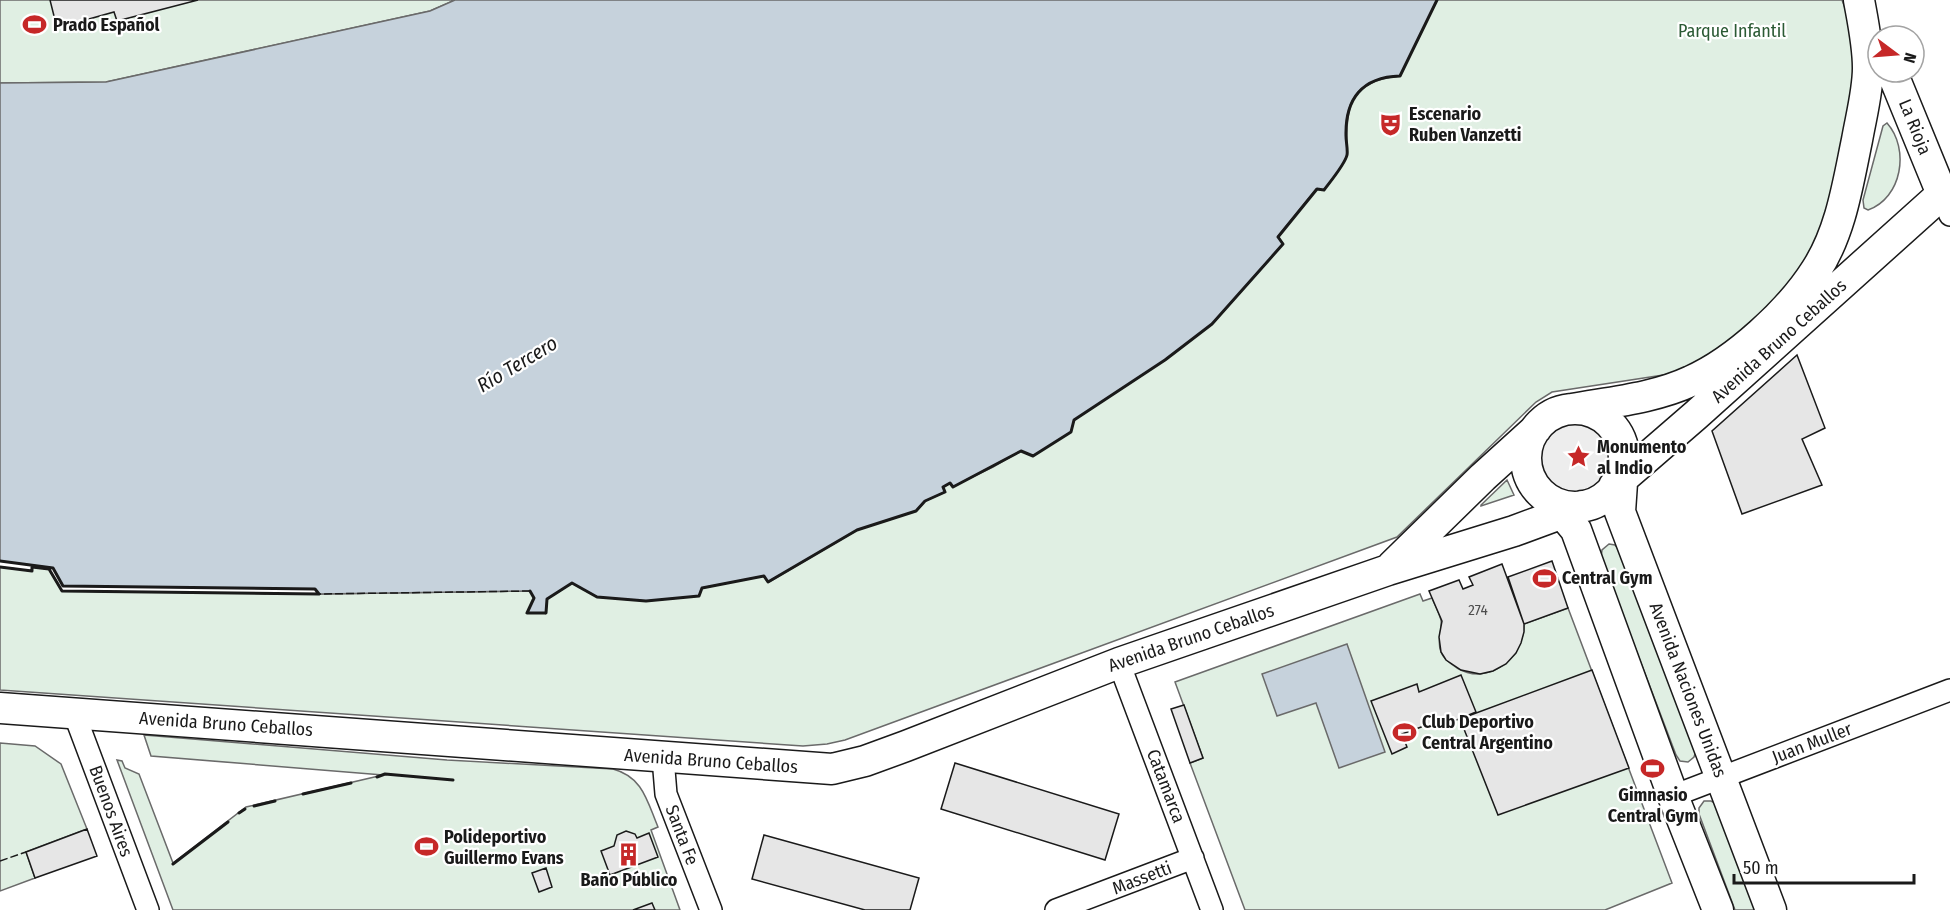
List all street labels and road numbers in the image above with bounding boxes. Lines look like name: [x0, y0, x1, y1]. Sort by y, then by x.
street label: La Rioja: [1894, 96, 1936, 158]
street label: Avenida Bruno Ceballos: [1707, 274, 1851, 407]
street label: Avenida Bruno Ceballos: [1105, 599, 1277, 677]
street label: Avenida Naciones Unidas: [1645, 600, 1732, 781]
street label: Avenida Bruno Ceballos: [138, 707, 314, 741]
street label: Juan Muller: [1769, 717, 1856, 768]
street label: Avenida Bruno Ceballos: [623, 744, 799, 778]
street label: Catamarca: [1142, 746, 1190, 826]
street label: Buenos Aires: [84, 762, 138, 860]
street label: Santa Fe: [661, 802, 703, 868]
street label: Massetti: [1109, 857, 1175, 899]

